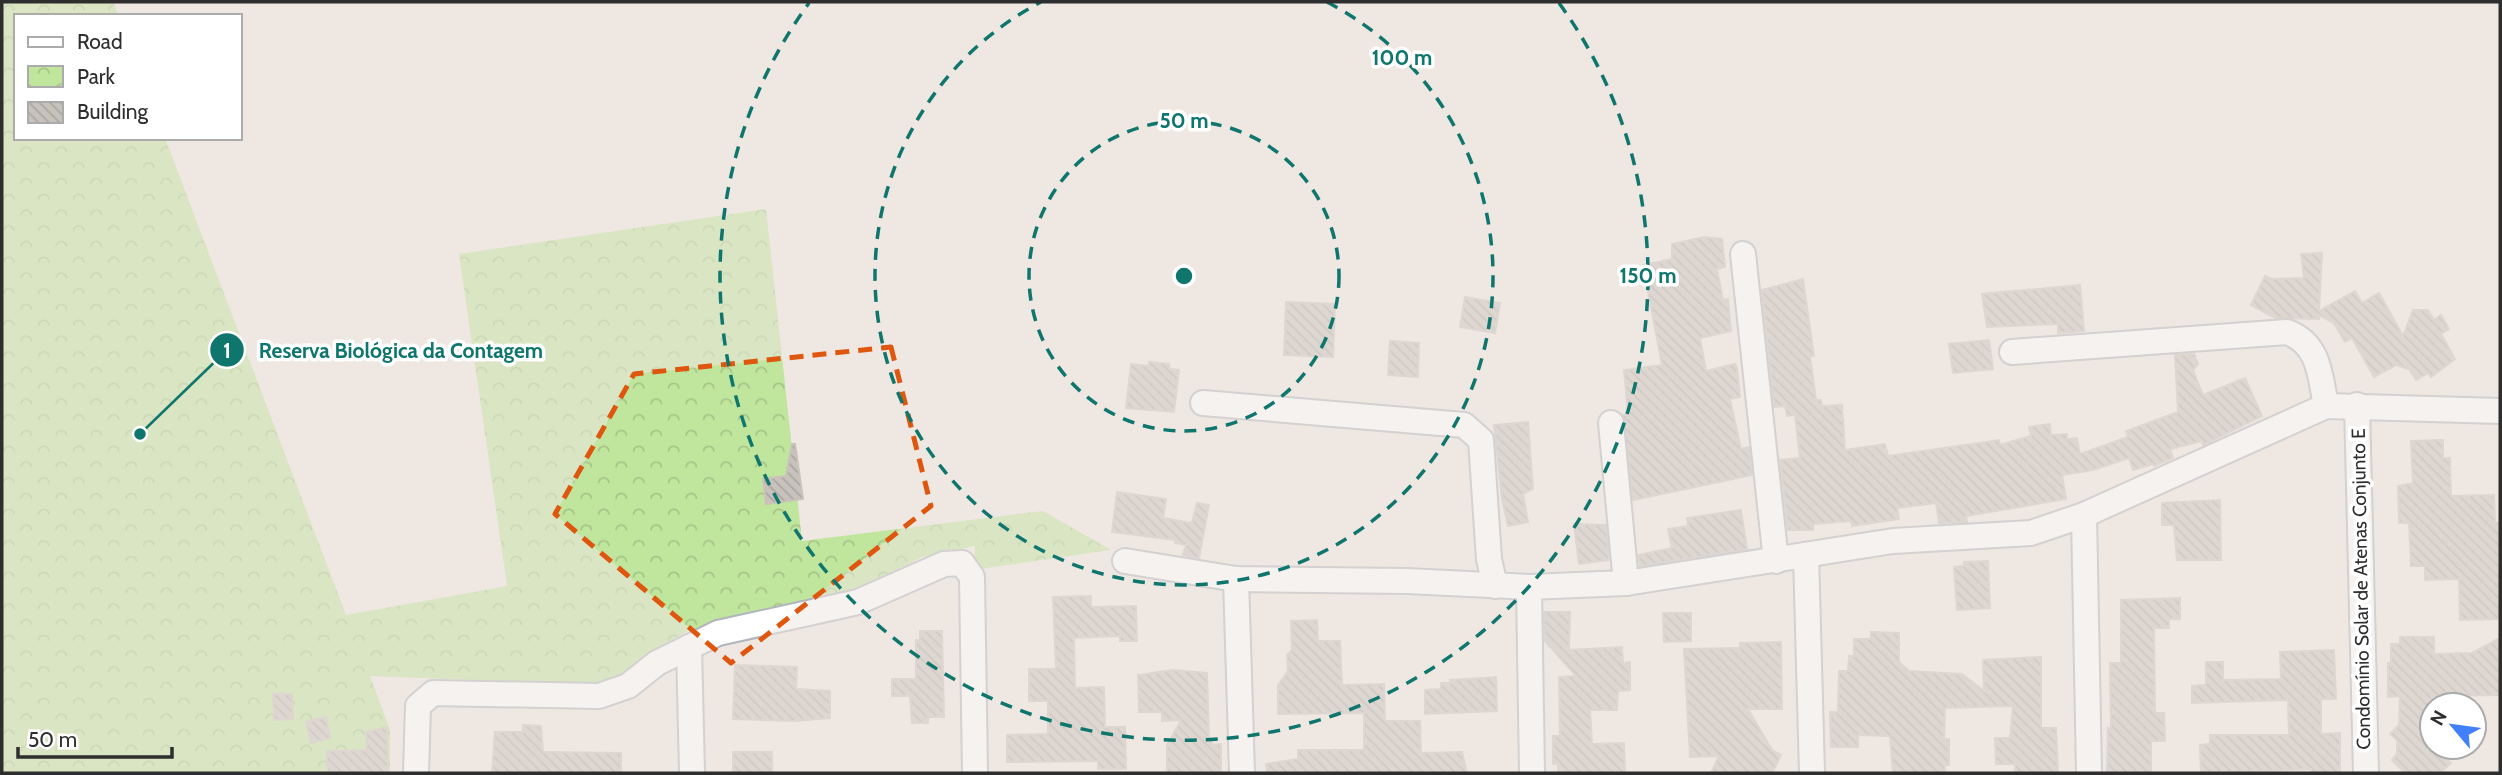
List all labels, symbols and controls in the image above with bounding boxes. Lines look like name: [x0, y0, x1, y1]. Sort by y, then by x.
legend: [14, 14, 242, 140]
text: Road: [77, 29, 123, 54]
text: 100 m: [1372, 45, 1432, 70]
text: Park: [77, 64, 115, 89]
text: Building: [77, 99, 149, 124]
text: 50 m: [1159, 108, 1209, 133]
text: 150 m: [1620, 263, 1676, 288]
centre of rings: [1172, 264, 1196, 288]
callout: Reserva Biológica da Contagem: [209, 329, 557, 371]
text: 1: [223, 338, 231, 363]
text: Reserva Biológica da Contagem: [259, 338, 543, 363]
street label: Condomínio Solar de Atenas Conjunto E: [2347, 428, 2375, 750]
north arrow: [2418, 691, 2488, 761]
text: N: [2425, 707, 2452, 729]
scale bar: [18, 716, 172, 760]
text: 50 m: [28, 727, 77, 752]

